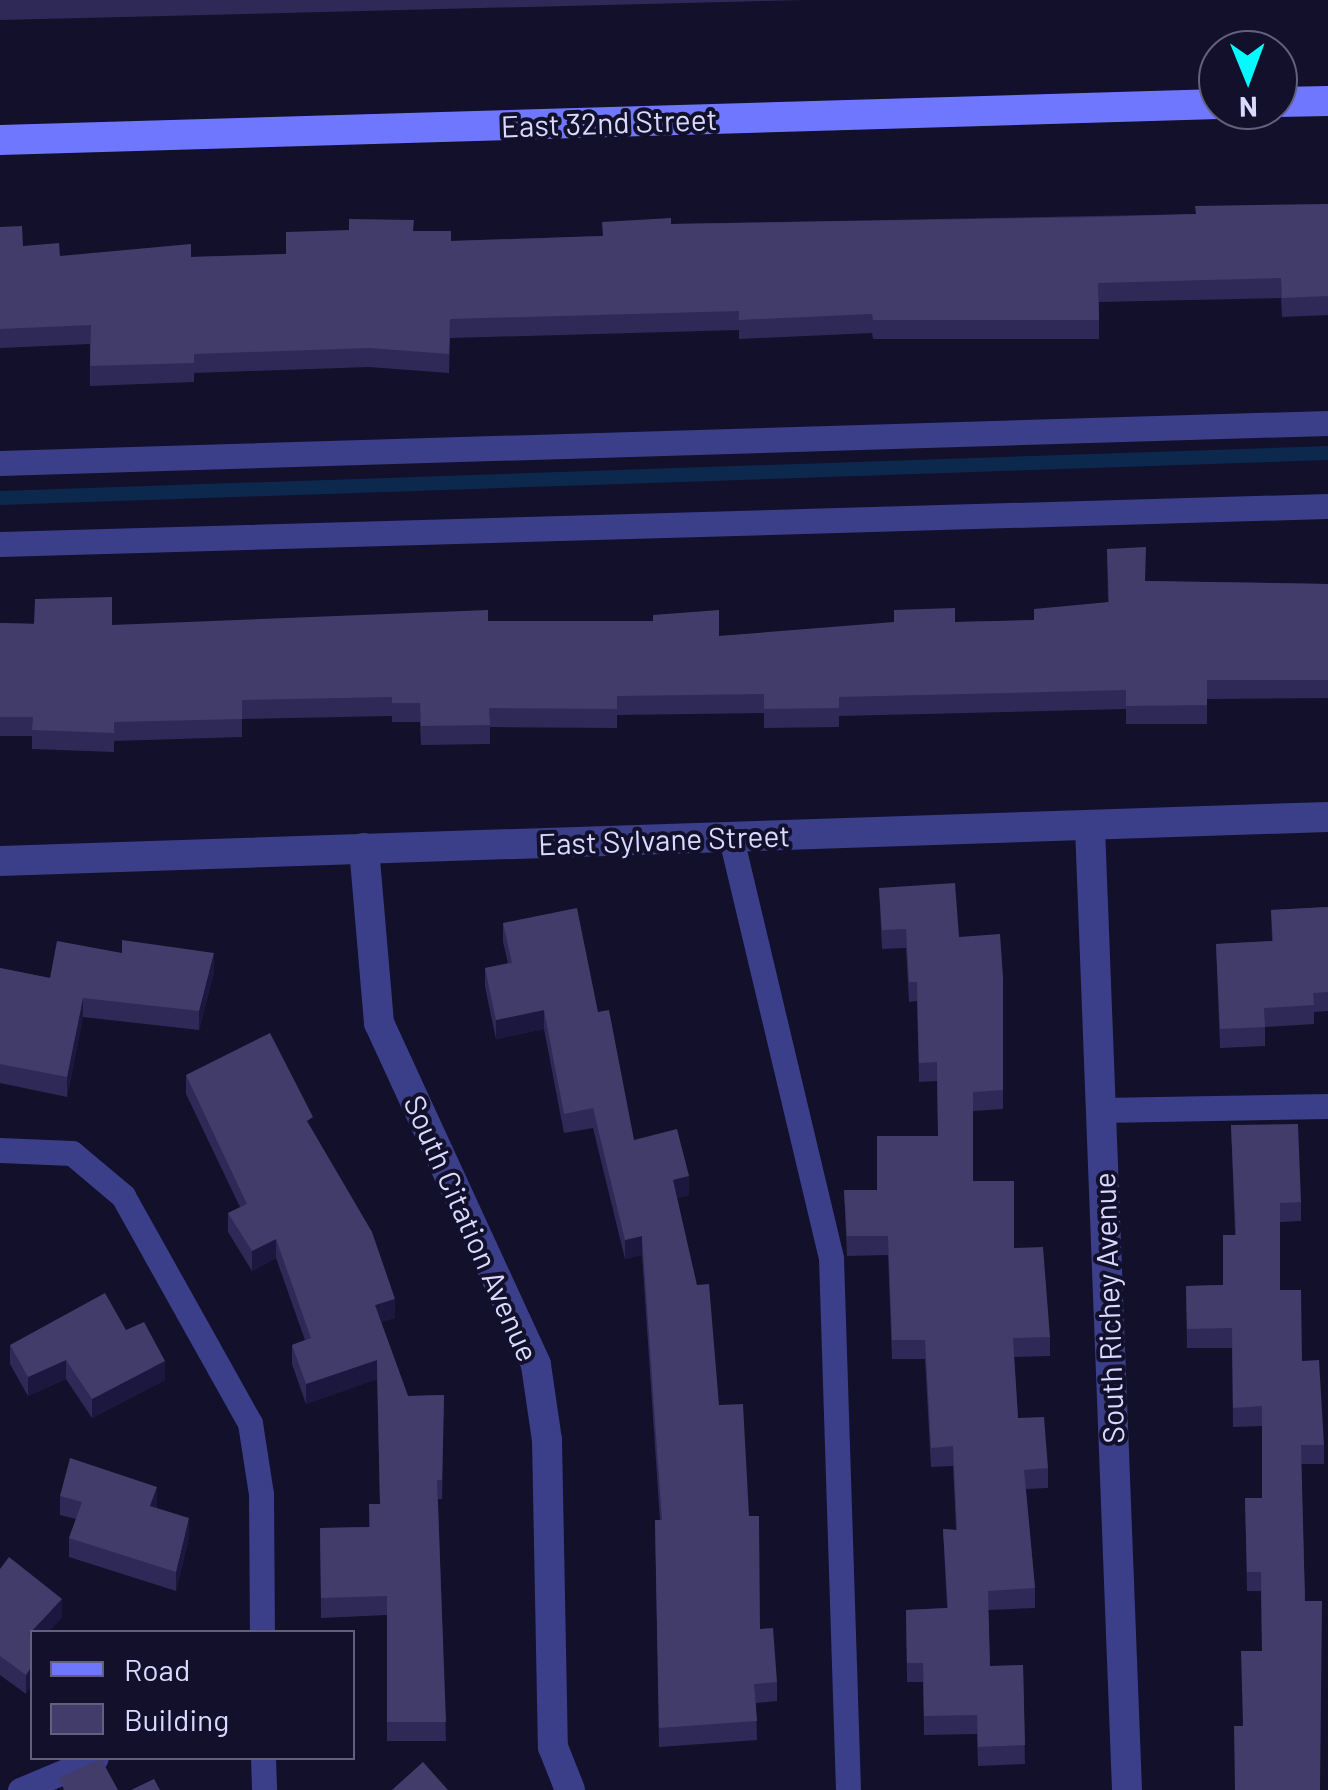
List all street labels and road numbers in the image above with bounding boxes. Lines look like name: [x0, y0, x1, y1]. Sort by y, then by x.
street label: East 32nd Street: [500, 100, 718, 144]
street label: East Sylvane Street: [537, 817, 791, 861]
street label: South Citation Avenue: [397, 1089, 547, 1367]
street label: South Richey Avenue: [1085, 1172, 1131, 1444]

